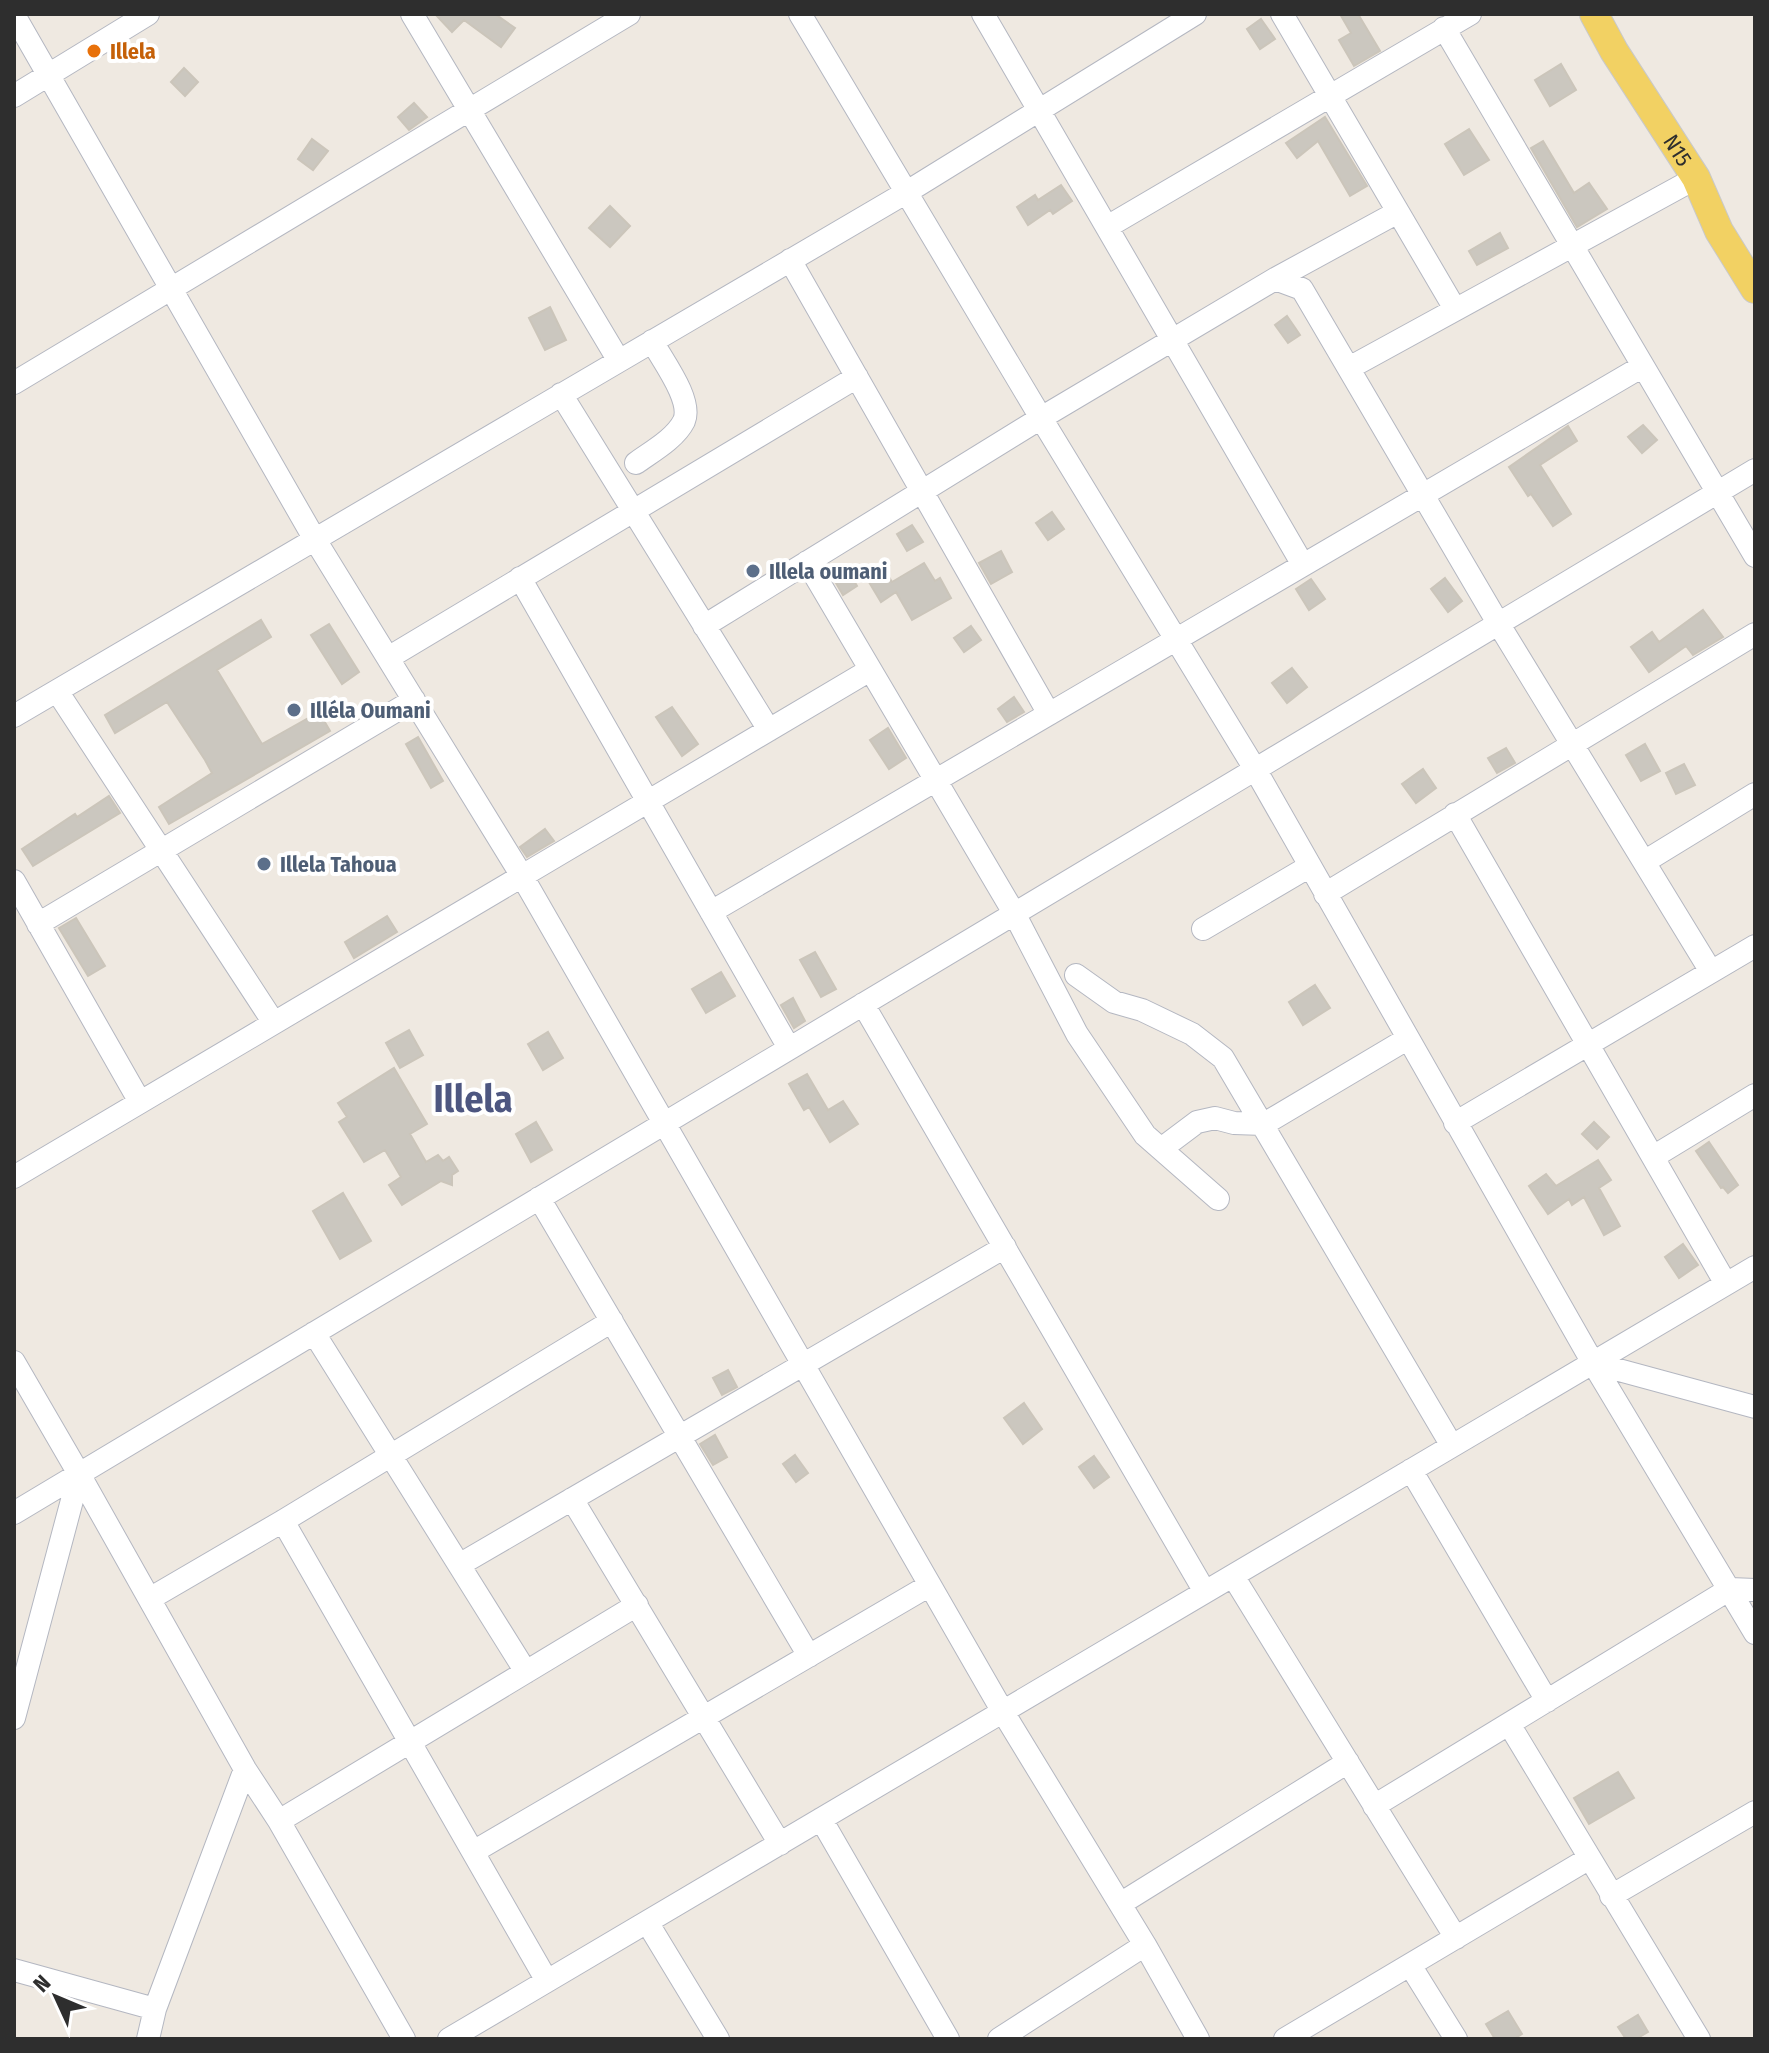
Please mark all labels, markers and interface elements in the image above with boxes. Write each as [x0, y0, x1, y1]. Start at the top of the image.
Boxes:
place label: Illela [110, 38, 156, 65]
marker: Illela [85, 42, 103, 60]
street label: N15 [1658, 130, 1698, 171]
place label: Illela oumani [769, 558, 888, 585]
marker: Illela oumani [744, 562, 762, 580]
place label: Illéla Oumani [310, 697, 431, 724]
marker: Illéla Oumani [285, 701, 303, 719]
place label: Illela Tahoua [280, 851, 397, 878]
marker: Illela Tahoua [255, 855, 273, 873]
district label: Illela [433, 1076, 513, 1122]
north arrow [16, 1957, 96, 2037]
text: N [28, 1969, 56, 1998]

